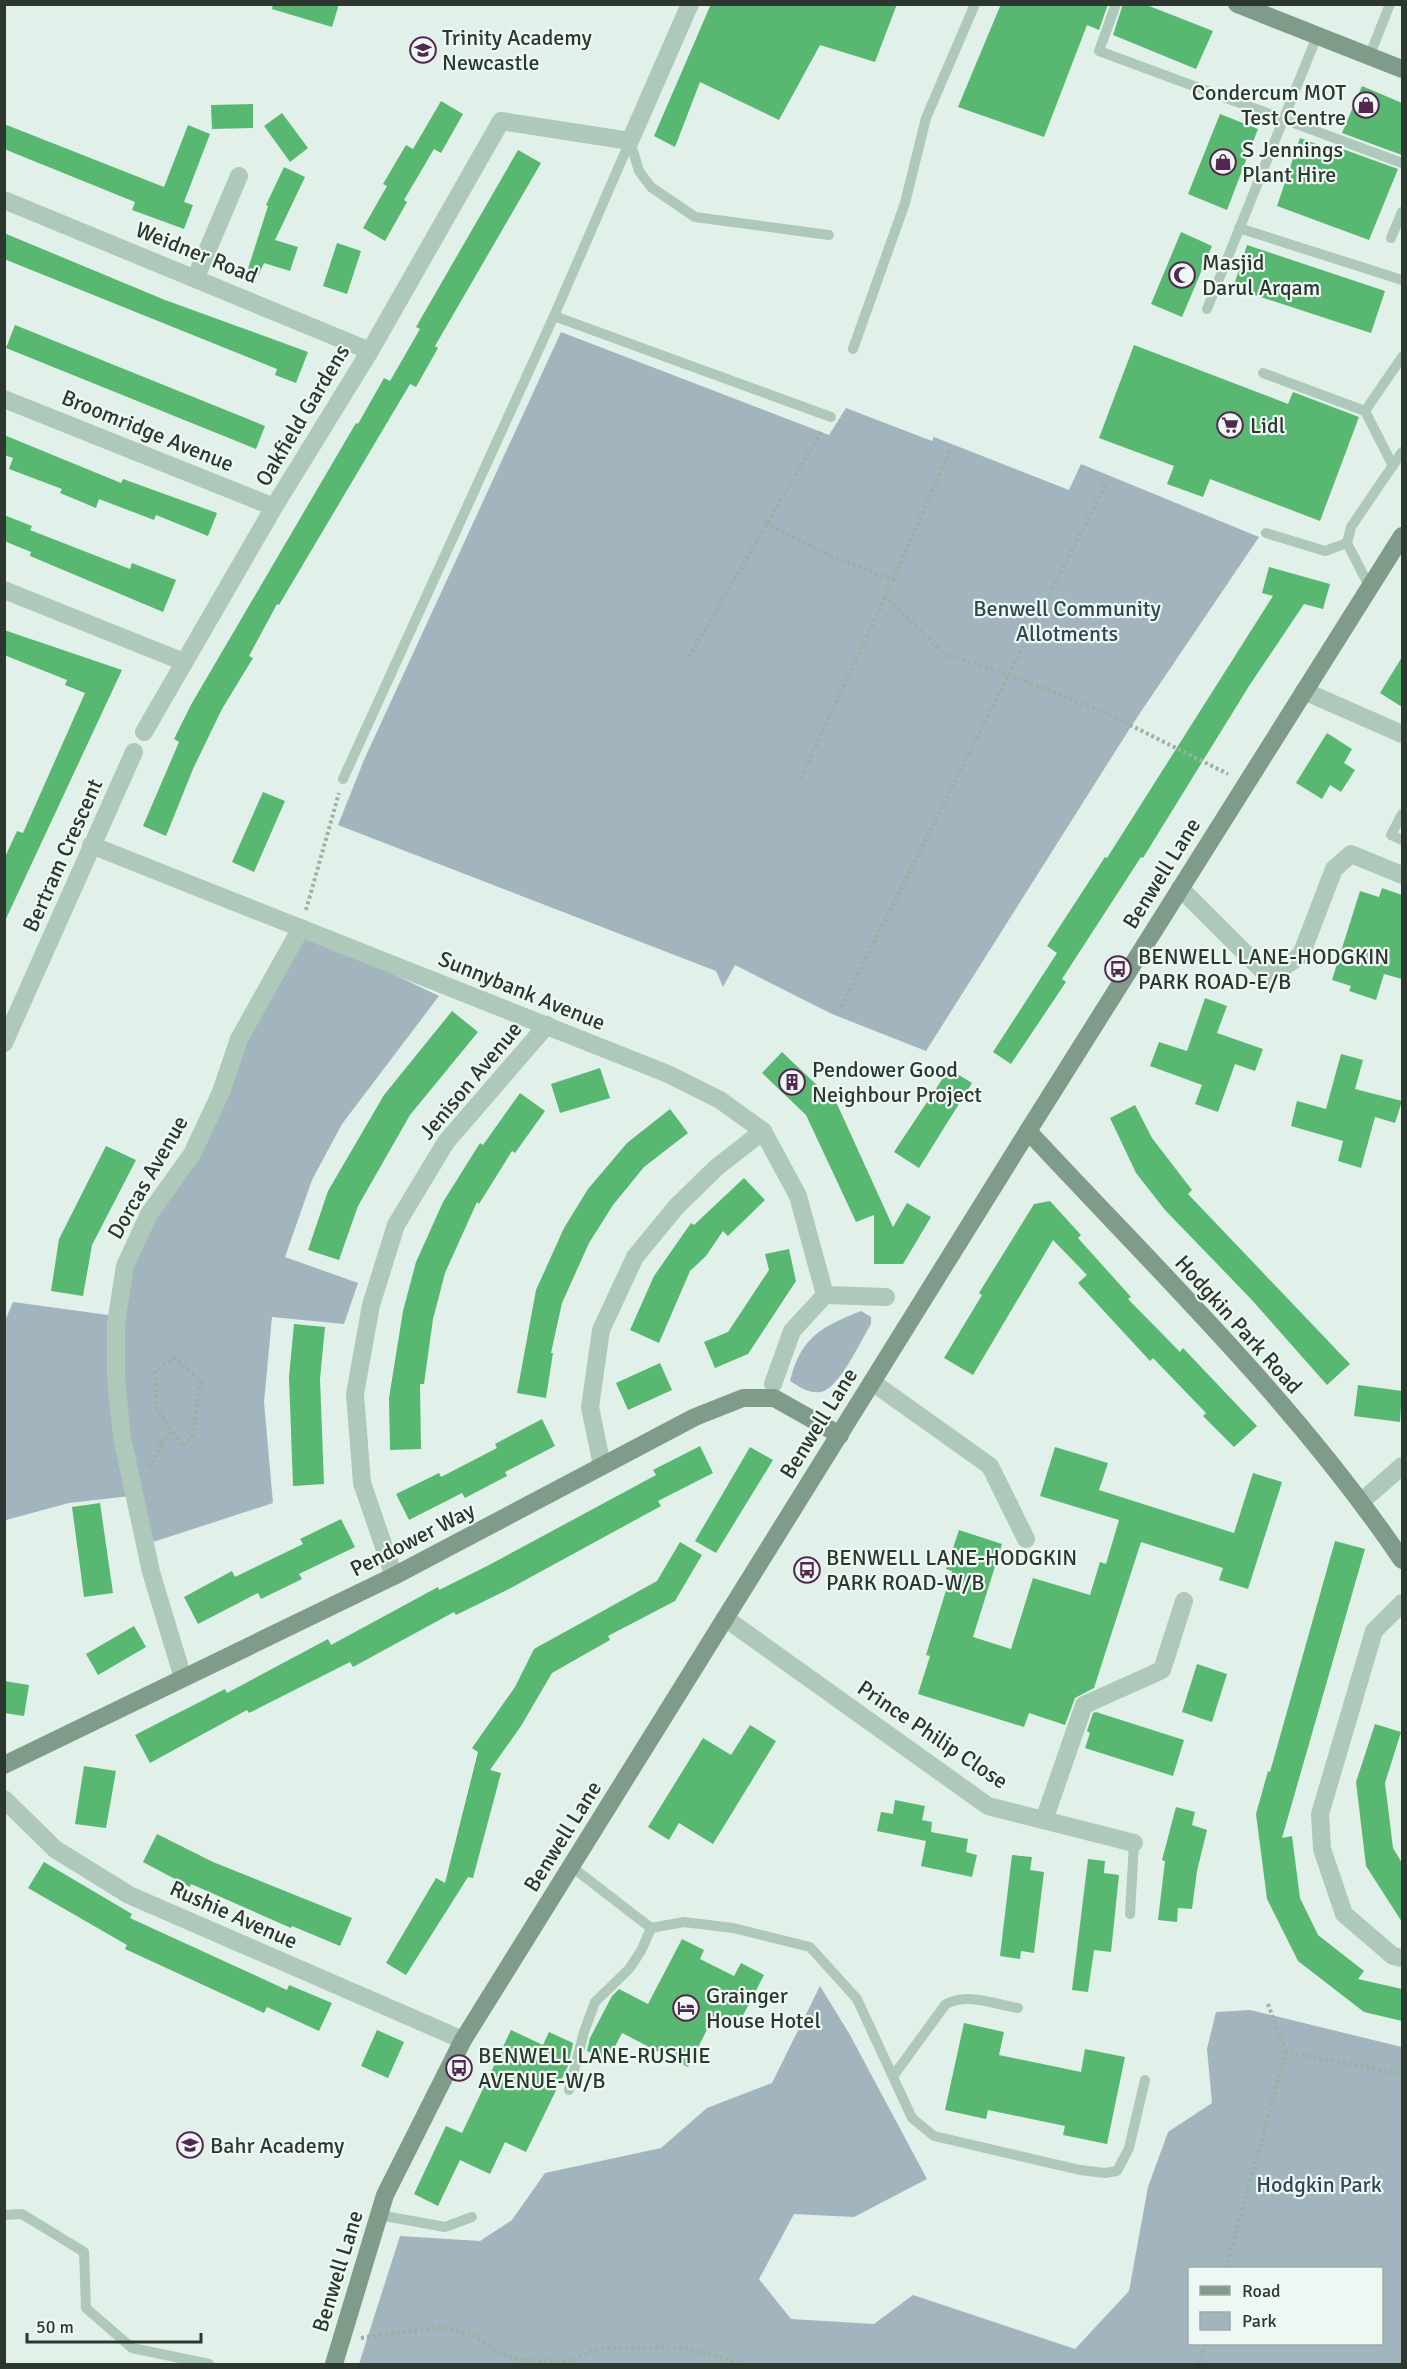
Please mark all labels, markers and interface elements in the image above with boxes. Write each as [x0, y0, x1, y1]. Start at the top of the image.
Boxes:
place label: Trinity Academy Newcastle [442, 24, 593, 76]
school or university icon: Trinity Academy Newcastle [408, 35, 438, 65]
place label: Condercum MOT Test Centre [1192, 79, 1346, 131]
shop icon: Condercum MOT Test Centre [1351, 90, 1381, 120]
place label: S Jennings Plant Hire [1242, 136, 1343, 188]
shop icon: S Jennings Plant Hire [1208, 147, 1238, 177]
street label: Weidner Road [132, 216, 262, 289]
place label: Masjid Darul Arqam [1202, 249, 1320, 301]
mosque icon: Masjid Darul Arqam [1167, 260, 1197, 290]
street label: Oakfield Gardens [250, 340, 355, 491]
street label: Broomridge Avenue [58, 384, 238, 477]
supermarket icon: Lidl [1215, 410, 1245, 440]
place label: Lidl [1250, 412, 1285, 439]
park label: Benwell Community Allotments [973, 595, 1162, 647]
street label: Bertram Crescent [17, 774, 108, 936]
street label: Benwell Lane [1117, 813, 1206, 934]
place label: BENWELL LANE-HODGKIN PARK ROAD-E/B [1138, 943, 1389, 995]
street label: Sunnybank Avenue [434, 945, 609, 1036]
bus stop icon: BENWELL LANE-HODGKIN PARK ROAD-E/B [1103, 954, 1133, 984]
street label: Jenison Avenue [413, 1016, 528, 1145]
place label: Pendower Good Neighbour Project [812, 1056, 982, 1108]
building icon: Pendower Good Neighbour Project [777, 1067, 807, 1097]
street label: Dorcas Avenue [101, 1111, 194, 1244]
street label: Hodgkin Park Road [1169, 1249, 1308, 1399]
street label: Benwell Lane [774, 1363, 863, 1484]
street label: Pendower Way [345, 1496, 480, 1582]
place label: BENWELL LANE-HODGKIN PARK ROAD-W/B [826, 1544, 1077, 1596]
bus stop icon: BENWELL LANE-HODGKIN PARK ROAD-W/B [792, 1555, 822, 1585]
street label: Prince Philip Close [852, 1674, 1013, 1795]
street label: Benwell Lane [518, 1776, 607, 1897]
street label: Rushie Avenue [166, 1874, 302, 1955]
place label: Grainger House Hotel [706, 1982, 821, 2034]
hotel icon: Grainger House Hotel [671, 1993, 701, 2023]
place label: BENWELL LANE-RUSHIE AVENUE-W/B [478, 2042, 711, 2094]
bus stop icon: BENWELL LANE-RUSHIE AVENUE-W/B [444, 2053, 474, 2083]
school or university icon: Bahr Academy [175, 2130, 205, 2160]
place label: Bahr Academy [210, 2132, 345, 2159]
park label: Hodgkin Park [1256, 2171, 1382, 2198]
street label: Benwell Lane [306, 2207, 369, 2335]
legend [1188, 2267, 1383, 2345]
text: Road [1242, 2280, 1281, 2302]
scale bar [27, 2306, 201, 2344]
text: Park [1242, 2310, 1277, 2332]
text: 50 m [36, 2316, 74, 2338]

